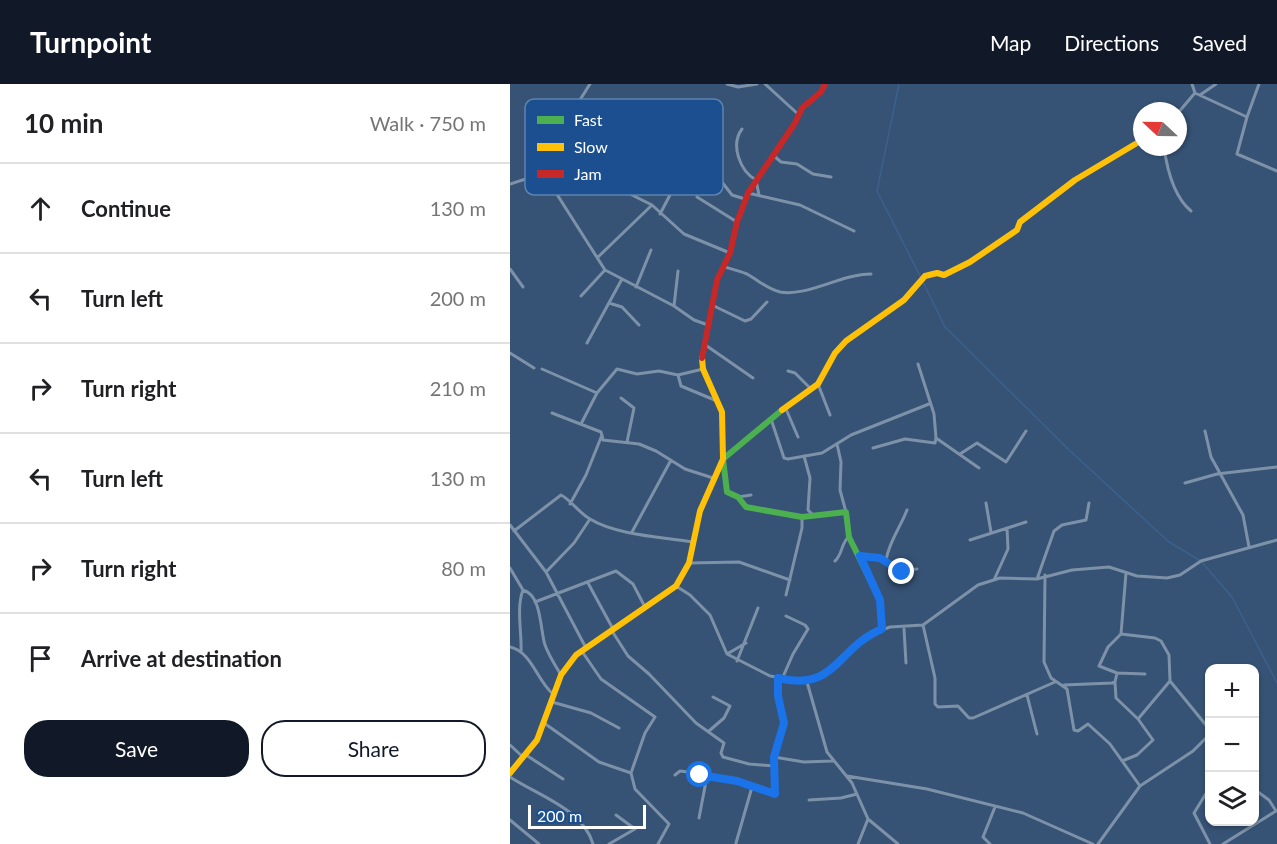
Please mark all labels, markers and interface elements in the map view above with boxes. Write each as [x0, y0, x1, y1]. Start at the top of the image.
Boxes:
text: Turnpoint [30, 25, 151, 59]
text: Map [990, 30, 1031, 55]
text: Directions [1064, 30, 1159, 55]
text: Saved [1192, 30, 1247, 55]
legend [525, 99, 723, 195]
north arrow [1133, 102, 1187, 156]
text: 10 min [24, 107, 104, 139]
text: Fast [574, 110, 603, 129]
text: Walk · 750 m [370, 111, 486, 135]
text: Slow [574, 137, 608, 156]
text: Jam [574, 164, 602, 183]
icon: ahead [24, 192, 57, 225]
text: Continue [81, 195, 171, 222]
text: 130 m [430, 196, 486, 220]
icon: left [24, 282, 57, 315]
text: Turn left [81, 285, 163, 312]
text: 200 m [430, 286, 486, 310]
icon: right [24, 372, 57, 405]
text: Turn right [81, 375, 176, 402]
text: 210 m [430, 376, 486, 400]
icon: left [24, 462, 57, 495]
text: Turn left [81, 465, 163, 492]
text: 130 m [430, 466, 486, 490]
icon: right [24, 552, 57, 585]
text: Turn right [81, 555, 176, 582]
text: 80 m [441, 556, 486, 580]
route end [888, 558, 914, 584]
icon: arrive [24, 642, 57, 675]
text: Arrive at destination [81, 645, 282, 672]
map controls [1205, 664, 1259, 826]
button: + [1205, 664, 1259, 718]
button: − [1205, 718, 1259, 772]
button: Save [24, 720, 249, 777]
button: Share [261, 720, 486, 777]
route start [686, 761, 712, 787]
button: layers [1205, 772, 1259, 826]
scale bar [528, 802, 646, 830]
text: 200 m [537, 806, 582, 825]

